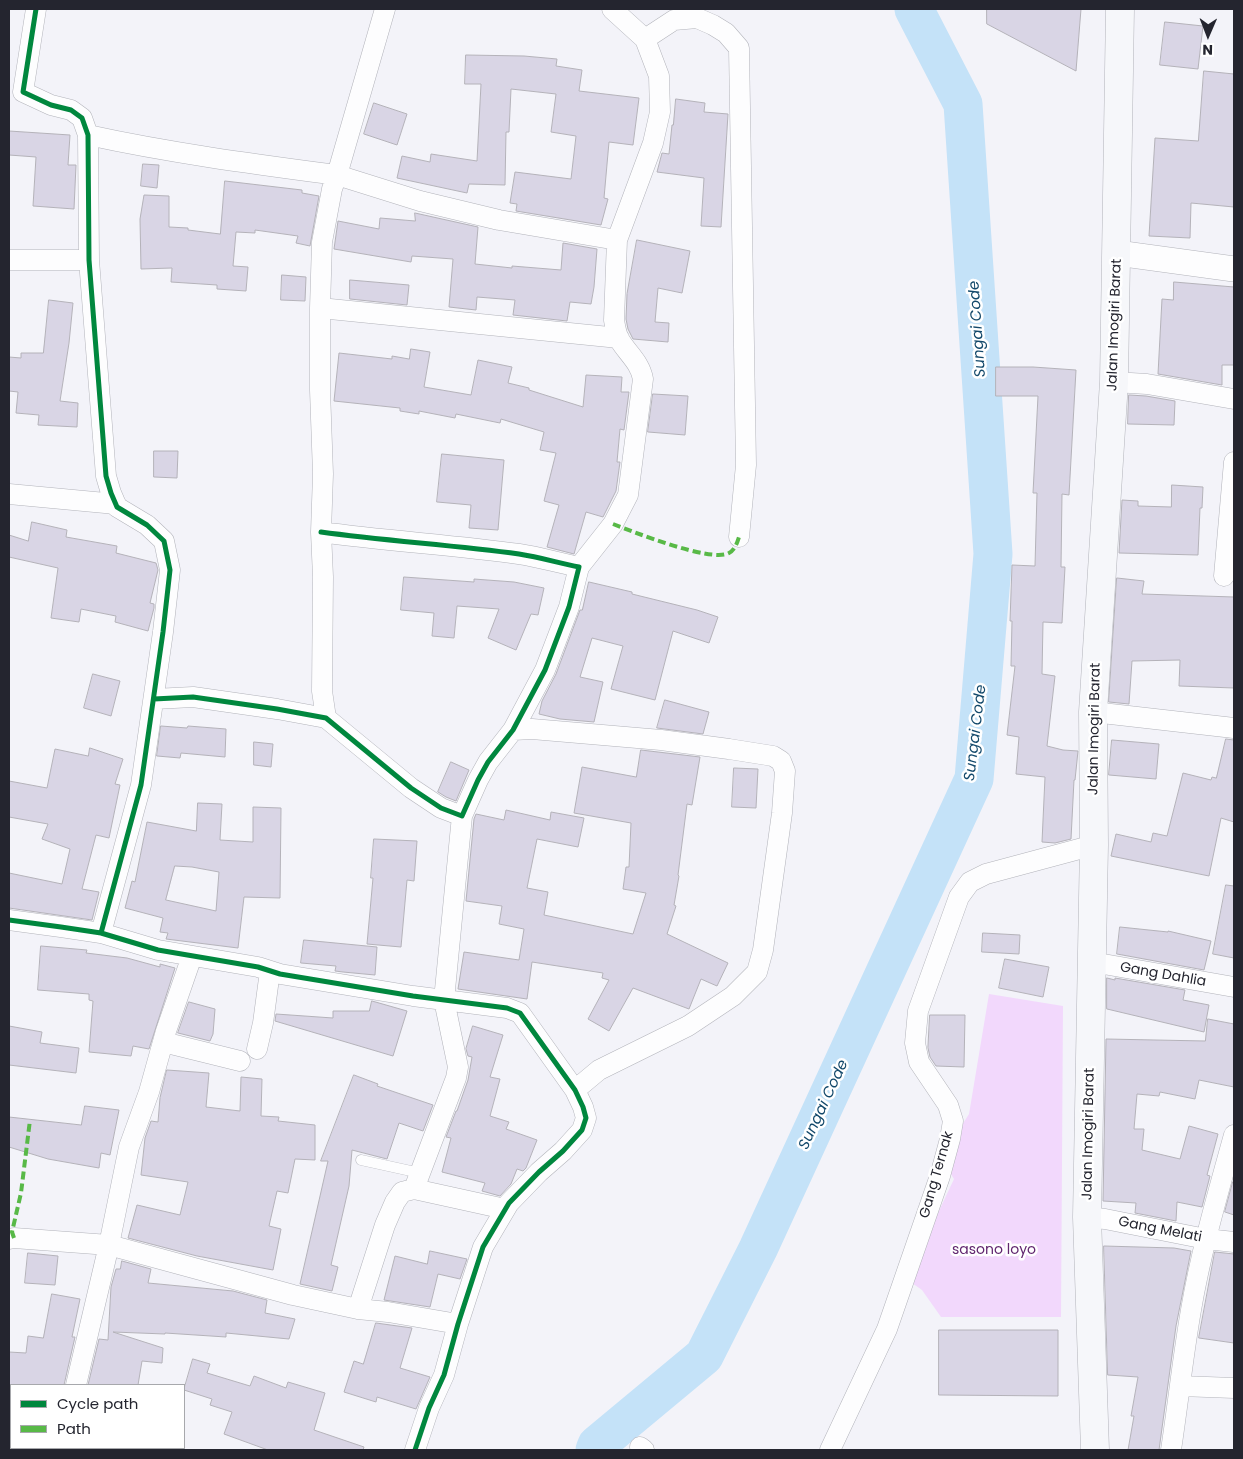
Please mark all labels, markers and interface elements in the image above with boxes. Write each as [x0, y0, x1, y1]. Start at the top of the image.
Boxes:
north arrow [1183, 10, 1233, 60]
text: N [1202, 40, 1213, 60]
street label: Jalan Imogiri Barat [1104, 259, 1126, 391]
water label: Sungai Code [966, 280, 990, 378]
street label: Jalan Imogiri Barat [1085, 663, 1105, 795]
water label: Sungai Code [961, 684, 991, 782]
street label: Gang Dahlia [1119, 959, 1207, 991]
water label: Sungai Code [795, 1057, 853, 1153]
street label: Jalan Imogiri Barat [1079, 1068, 1099, 1200]
street label: Gang Ternak [917, 1130, 957, 1220]
street label: Gang Melati [1117, 1214, 1203, 1246]
park label: sasono loyo [952, 1242, 1036, 1258]
legend [10, 1384, 185, 1449]
text: Cycle path [57, 1393, 138, 1414]
text: Path [57, 1418, 91, 1439]

